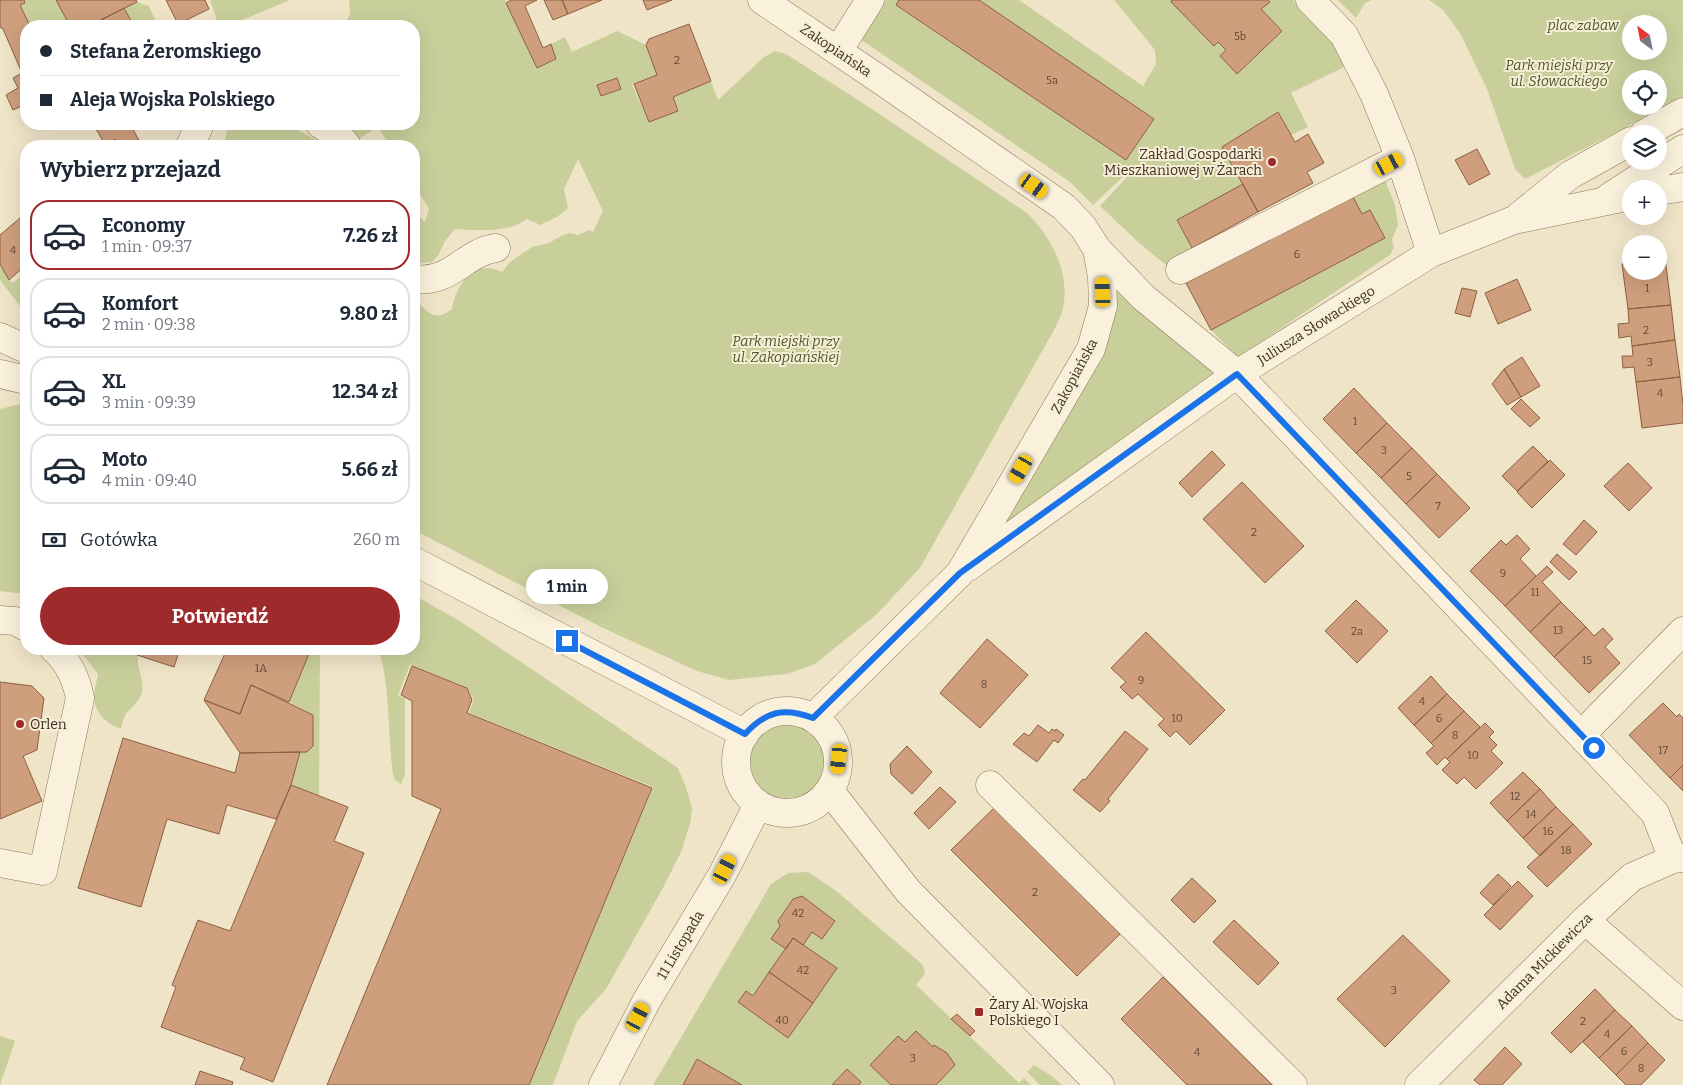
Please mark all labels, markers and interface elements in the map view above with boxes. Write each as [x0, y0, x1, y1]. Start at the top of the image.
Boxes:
north arrow [1622, 15, 1668, 60]
map controls [1622, 15, 1667, 280]
park label: plac zabaw [1546, 17, 1620, 34]
street label: Zakopiańska [797, 20, 875, 81]
house number: 5b [1234, 30, 1246, 43]
text: Stefana Żeromskiego [70, 40, 261, 63]
house number: 2 [674, 54, 680, 67]
park label: Park miejski przy ul. Słowackiego [1505, 57, 1614, 90]
button: locate [1622, 70, 1667, 115]
house number: 5a [1046, 74, 1058, 87]
text: Aleja Wojska Polskiego [70, 88, 275, 111]
button: layers [1622, 125, 1667, 170]
place label: Zakład Gospodarki Mieszkaniowej w Żarach [1104, 146, 1262, 179]
car [1372, 151, 1405, 177]
text: Wybierz przejazd [40, 156, 221, 183]
marker: Zakład Gospodarki Mieszkaniowej w Żarach [1266, 156, 1278, 168]
car [1017, 171, 1050, 201]
button: + [1622, 180, 1667, 225]
icon: car [42, 213, 87, 258]
text: Economy [102, 214, 185, 237]
text: 7.26 zł [343, 224, 398, 247]
button: − [1622, 235, 1667, 280]
text: 1 min · 09:37 [102, 237, 192, 256]
house number: 4 [10, 244, 17, 257]
house number: 6 [1294, 248, 1300, 261]
car [1094, 277, 1111, 307]
street label: Juliusza Słowackiego [1253, 282, 1378, 369]
house number: 1 [1645, 282, 1650, 295]
icon: car [42, 291, 87, 336]
text: Komfort [102, 292, 178, 315]
text: 9.80 zł [340, 302, 398, 325]
text: 2 min · 09:38 [102, 315, 196, 334]
house number: 2 [1643, 324, 1649, 337]
park label: Park miejski przy ul. Zakopiańskiej [732, 333, 841, 366]
street label: Zakopiańska [1048, 336, 1101, 417]
house number: 3 [1647, 356, 1653, 369]
icon: car [42, 369, 87, 414]
text: XL [102, 370, 126, 393]
text: 12.34 zł [332, 380, 398, 403]
house number: 4 [1657, 387, 1664, 400]
text: 3 min · 09:39 [102, 393, 196, 412]
house number: 1 [1353, 415, 1358, 428]
house number: 3 [1381, 444, 1387, 457]
icon: car [42, 447, 87, 492]
text: Moto [102, 448, 148, 471]
car [1007, 452, 1034, 486]
text: 5.66 zł [341, 458, 398, 481]
house number: 5 [1406, 470, 1412, 483]
text: 4 min · 09:40 [102, 471, 197, 490]
house number: 7 [1435, 500, 1441, 513]
icon: cash [40, 526, 68, 554]
house number: 2 [1251, 526, 1257, 539]
text: Gotówka [80, 528, 158, 551]
text: 260 m [353, 530, 400, 549]
house number: 9 [1500, 567, 1506, 580]
callout: 1 min [526, 568, 608, 604]
text: 1 min [547, 577, 587, 596]
house number: 11 [1531, 586, 1540, 599]
button: Potwierdź [40, 587, 400, 645]
house number: 13 [1553, 624, 1563, 637]
house number: 2a [1351, 625, 1363, 638]
route end [556, 630, 578, 652]
house number: 15 [1582, 654, 1592, 667]
house number: 1A [255, 662, 267, 675]
house number: 9 [1138, 674, 1144, 687]
house number: 8 [981, 678, 987, 691]
house number: 4 [1419, 695, 1426, 708]
house number: 10 [1171, 712, 1183, 725]
house number: 6 [1436, 712, 1442, 725]
place label: Orlen [30, 716, 67, 733]
marker: Orlen [14, 718, 26, 730]
house number: 8 [1452, 729, 1458, 742]
route start [1583, 737, 1605, 759]
car [829, 743, 848, 775]
house number: 17 [1658, 744, 1668, 757]
house number: 10 [1467, 749, 1479, 762]
house number: 12 [1510, 790, 1520, 803]
house number: 14 [1526, 808, 1537, 821]
house number: 16 [1543, 825, 1553, 838]
house number: 18 [1560, 844, 1572, 857]
car [711, 852, 738, 886]
house number: 2 [1032, 886, 1038, 899]
street label: 11 Listopada [653, 907, 708, 983]
house number: 42 [792, 907, 804, 920]
street label: Adama Mickiewicza [1493, 910, 1596, 1013]
house number: 42 [797, 964, 809, 977]
house number: 3 [1391, 984, 1397, 997]
place label: Żary Al. Wojska Polskiego I [989, 996, 1089, 1029]
car [624, 1000, 651, 1034]
marker: Żary Al. Wojska Polskiego I [973, 1006, 985, 1018]
house number: 40 [775, 1014, 789, 1027]
house number: 2 [1580, 1015, 1586, 1028]
house number: 4 [1604, 1028, 1611, 1041]
house number: 6 [1621, 1045, 1627, 1058]
house number: 4 [1194, 1046, 1201, 1059]
house number: 3 [910, 1052, 916, 1065]
house number: 8 [1638, 1062, 1644, 1075]

